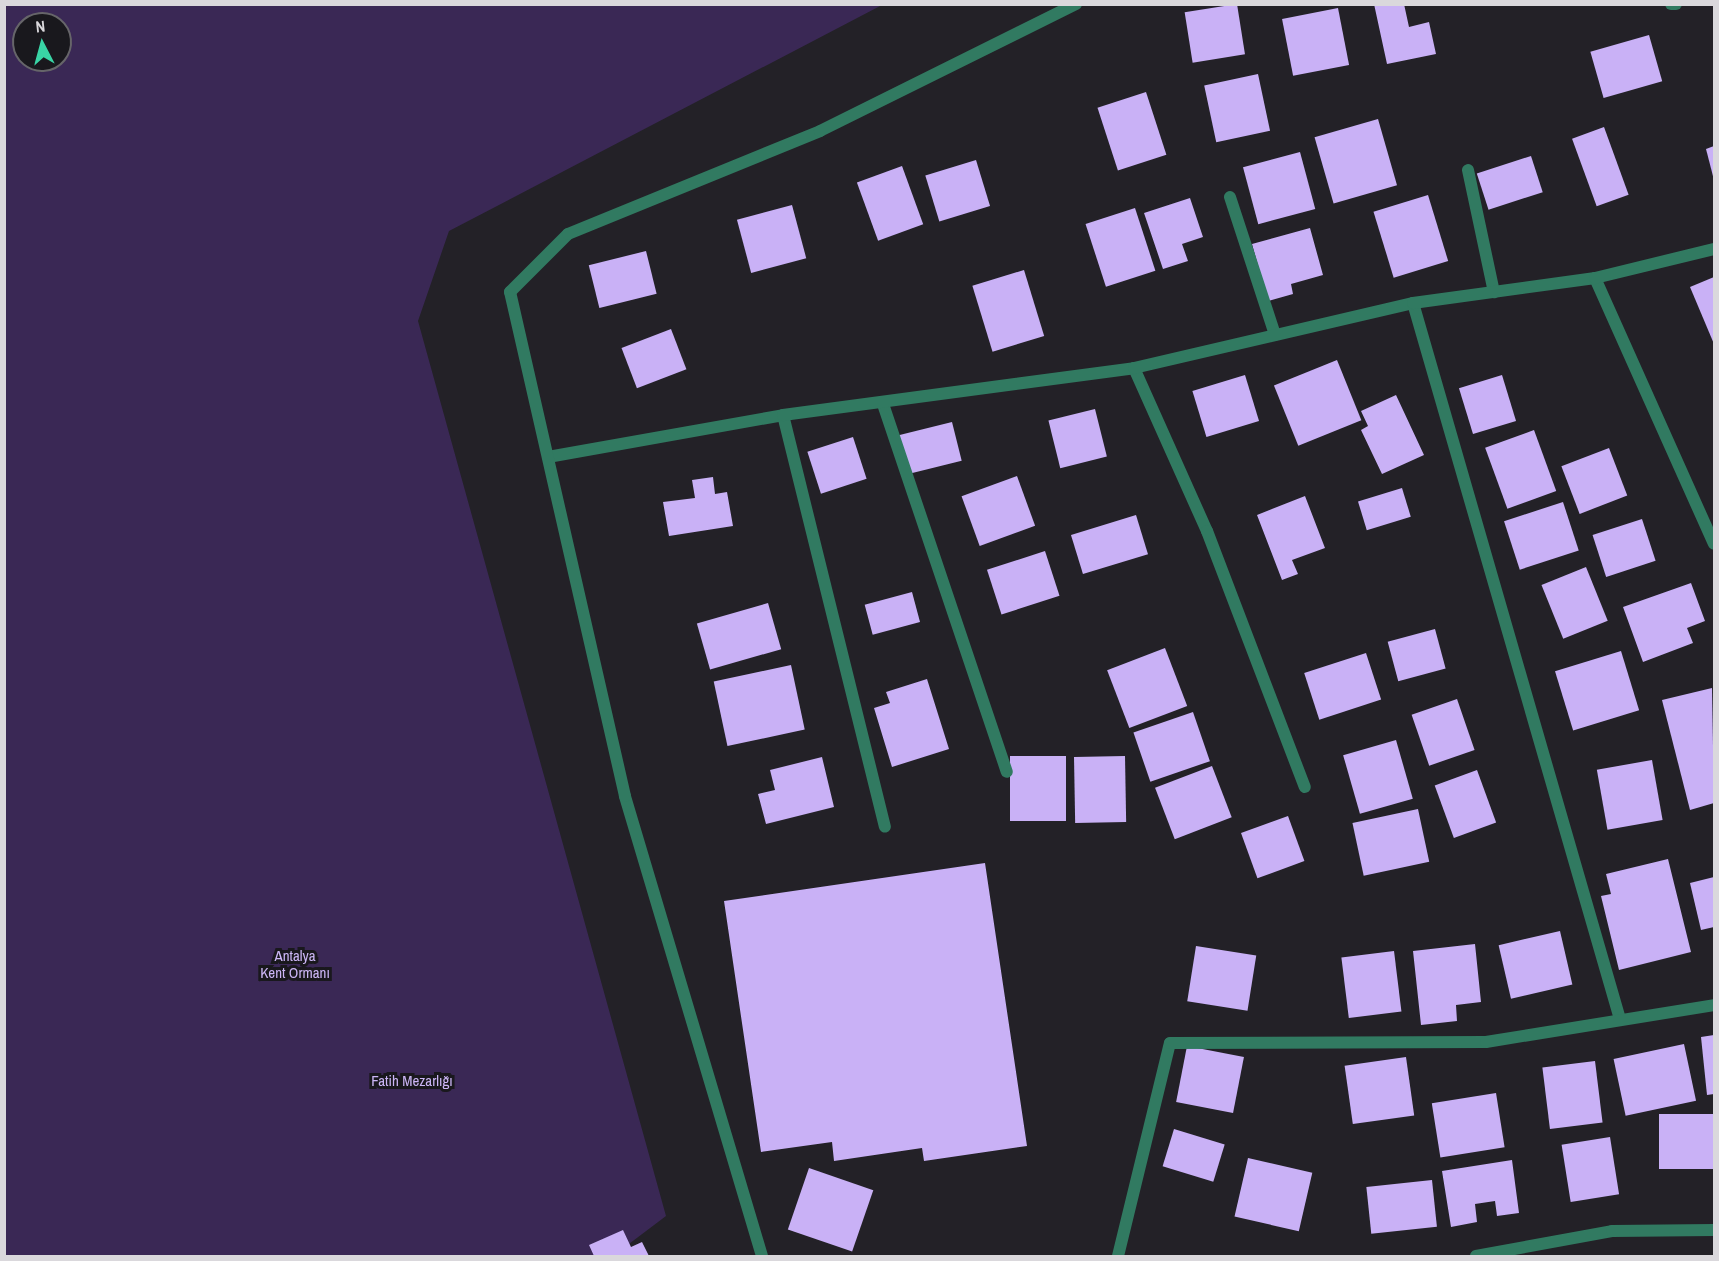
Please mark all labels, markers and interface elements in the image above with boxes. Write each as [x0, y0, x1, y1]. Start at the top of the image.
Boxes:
north arrow [12, 12, 72, 72]
text: N [34, 15, 46, 38]
park label: Antalya Kent Ormanı [260, 946, 330, 981]
park label: Fatih Mezarlığı [371, 1072, 453, 1090]

